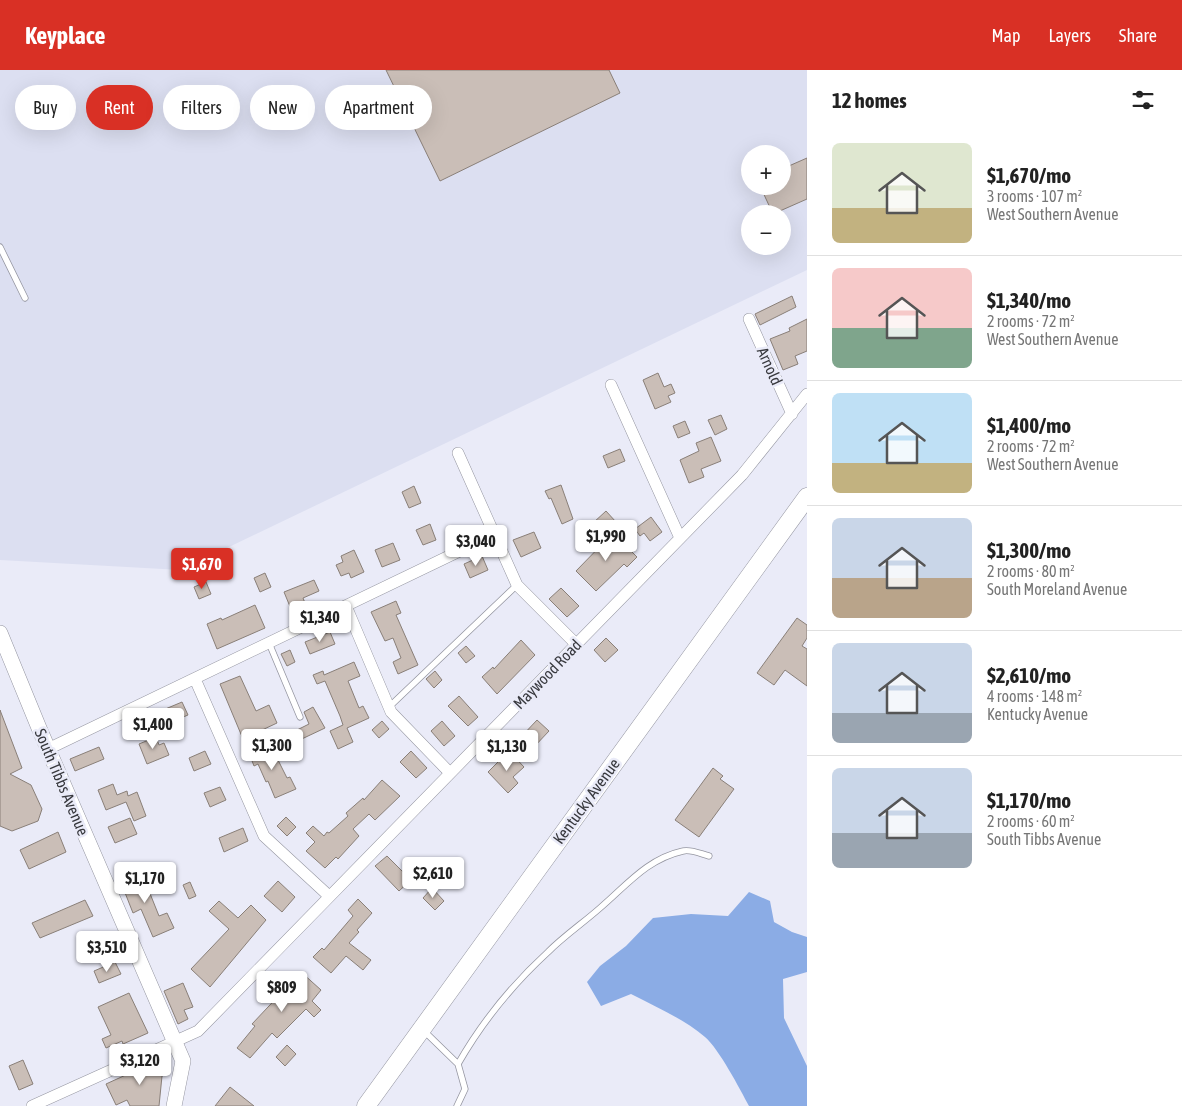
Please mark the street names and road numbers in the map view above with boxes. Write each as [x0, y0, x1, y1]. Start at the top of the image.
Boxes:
street label: Arnold [754, 344, 786, 388]
street label: Maywood Road [509, 636, 585, 713]
street label: South Tibbs Avenue [31, 726, 93, 838]
street label: Kentucky Avenue [549, 755, 624, 848]

